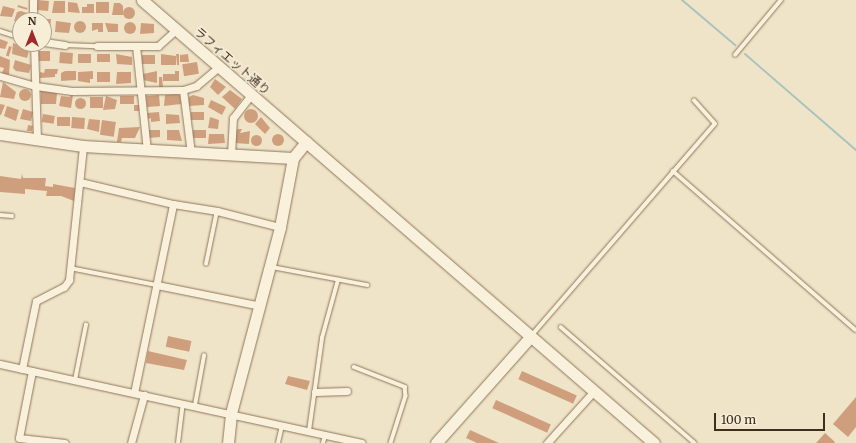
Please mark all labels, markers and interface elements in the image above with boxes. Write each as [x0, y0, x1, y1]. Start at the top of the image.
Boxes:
north arrow [12, 12, 52, 52]
text: N [28, 14, 36, 28]
street label: ラフィエット通り [191, 24, 273, 98]
scale bar [716, 405, 827, 431]
text: 100 m [721, 412, 756, 427]

